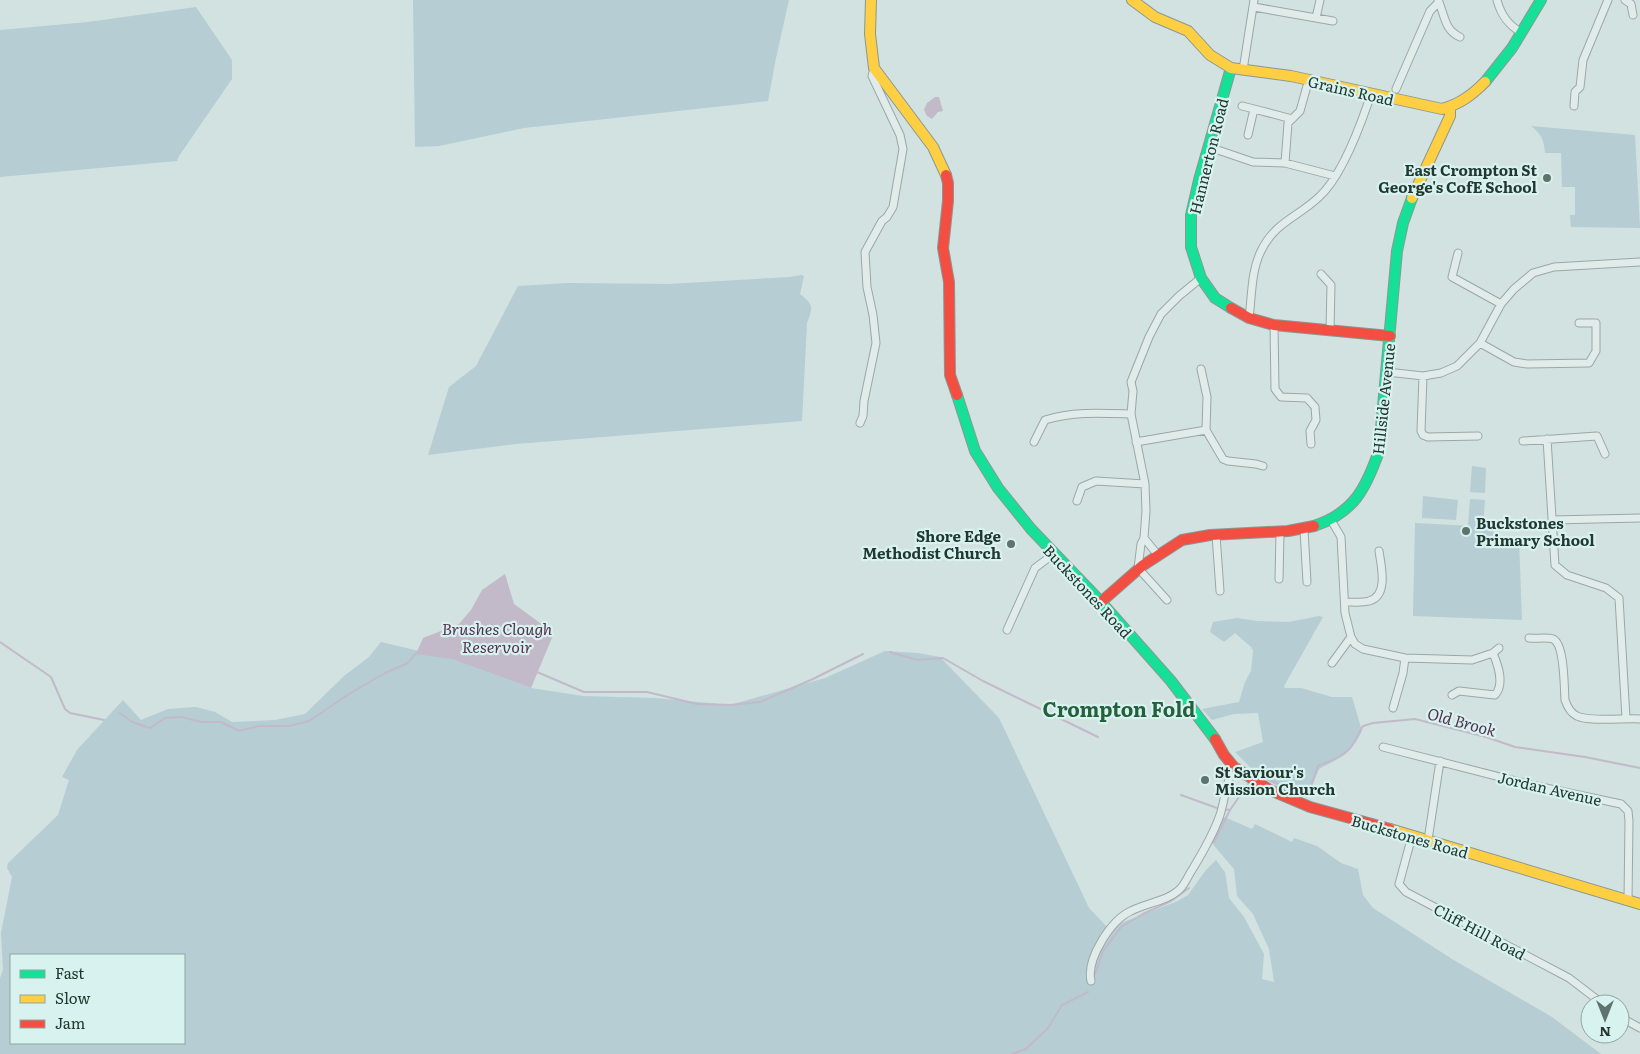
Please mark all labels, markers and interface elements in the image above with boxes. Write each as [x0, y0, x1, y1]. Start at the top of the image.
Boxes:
street label: Grains Road [1306, 69, 1396, 111]
street label: Hannerton Road [1182, 96, 1234, 216]
place label: East Crompton St George's CofE School [1378, 158, 1538, 198]
marker: East Crompton St George's CofE School [1541, 172, 1553, 184]
street label: Hillside Avenue [1366, 342, 1400, 456]
place label: Buckstones Primary School [1476, 511, 1595, 551]
place label: Shore Edge Methodist Church [862, 524, 1001, 564]
marker: Buckstones Primary School [1460, 525, 1472, 537]
marker: Shore Edge Methodist Church [1005, 538, 1017, 550]
street label: Buckstones Road [1038, 539, 1138, 643]
water label: Brushes Clough Reservoir [442, 616, 553, 658]
district label: Crompton Fold [1043, 693, 1195, 723]
water label: Old Brook [1425, 700, 1499, 742]
place label: St Saviour's Mission Church [1215, 760, 1335, 800]
street label: Jordan Avenue [1496, 765, 1604, 811]
marker: St Saviour's Mission Church [1199, 774, 1211, 786]
street label: Buckstones Road [1349, 808, 1471, 864]
street label: Cliff Hill Road [1430, 897, 1530, 965]
legend [10, 954, 185, 1044]
text: Fast [55, 961, 84, 984]
text: Slow [55, 986, 90, 1009]
north arrow [1580, 994, 1630, 1044]
text: Jam [55, 1011, 86, 1034]
text: N [1599, 1023, 1611, 1043]

